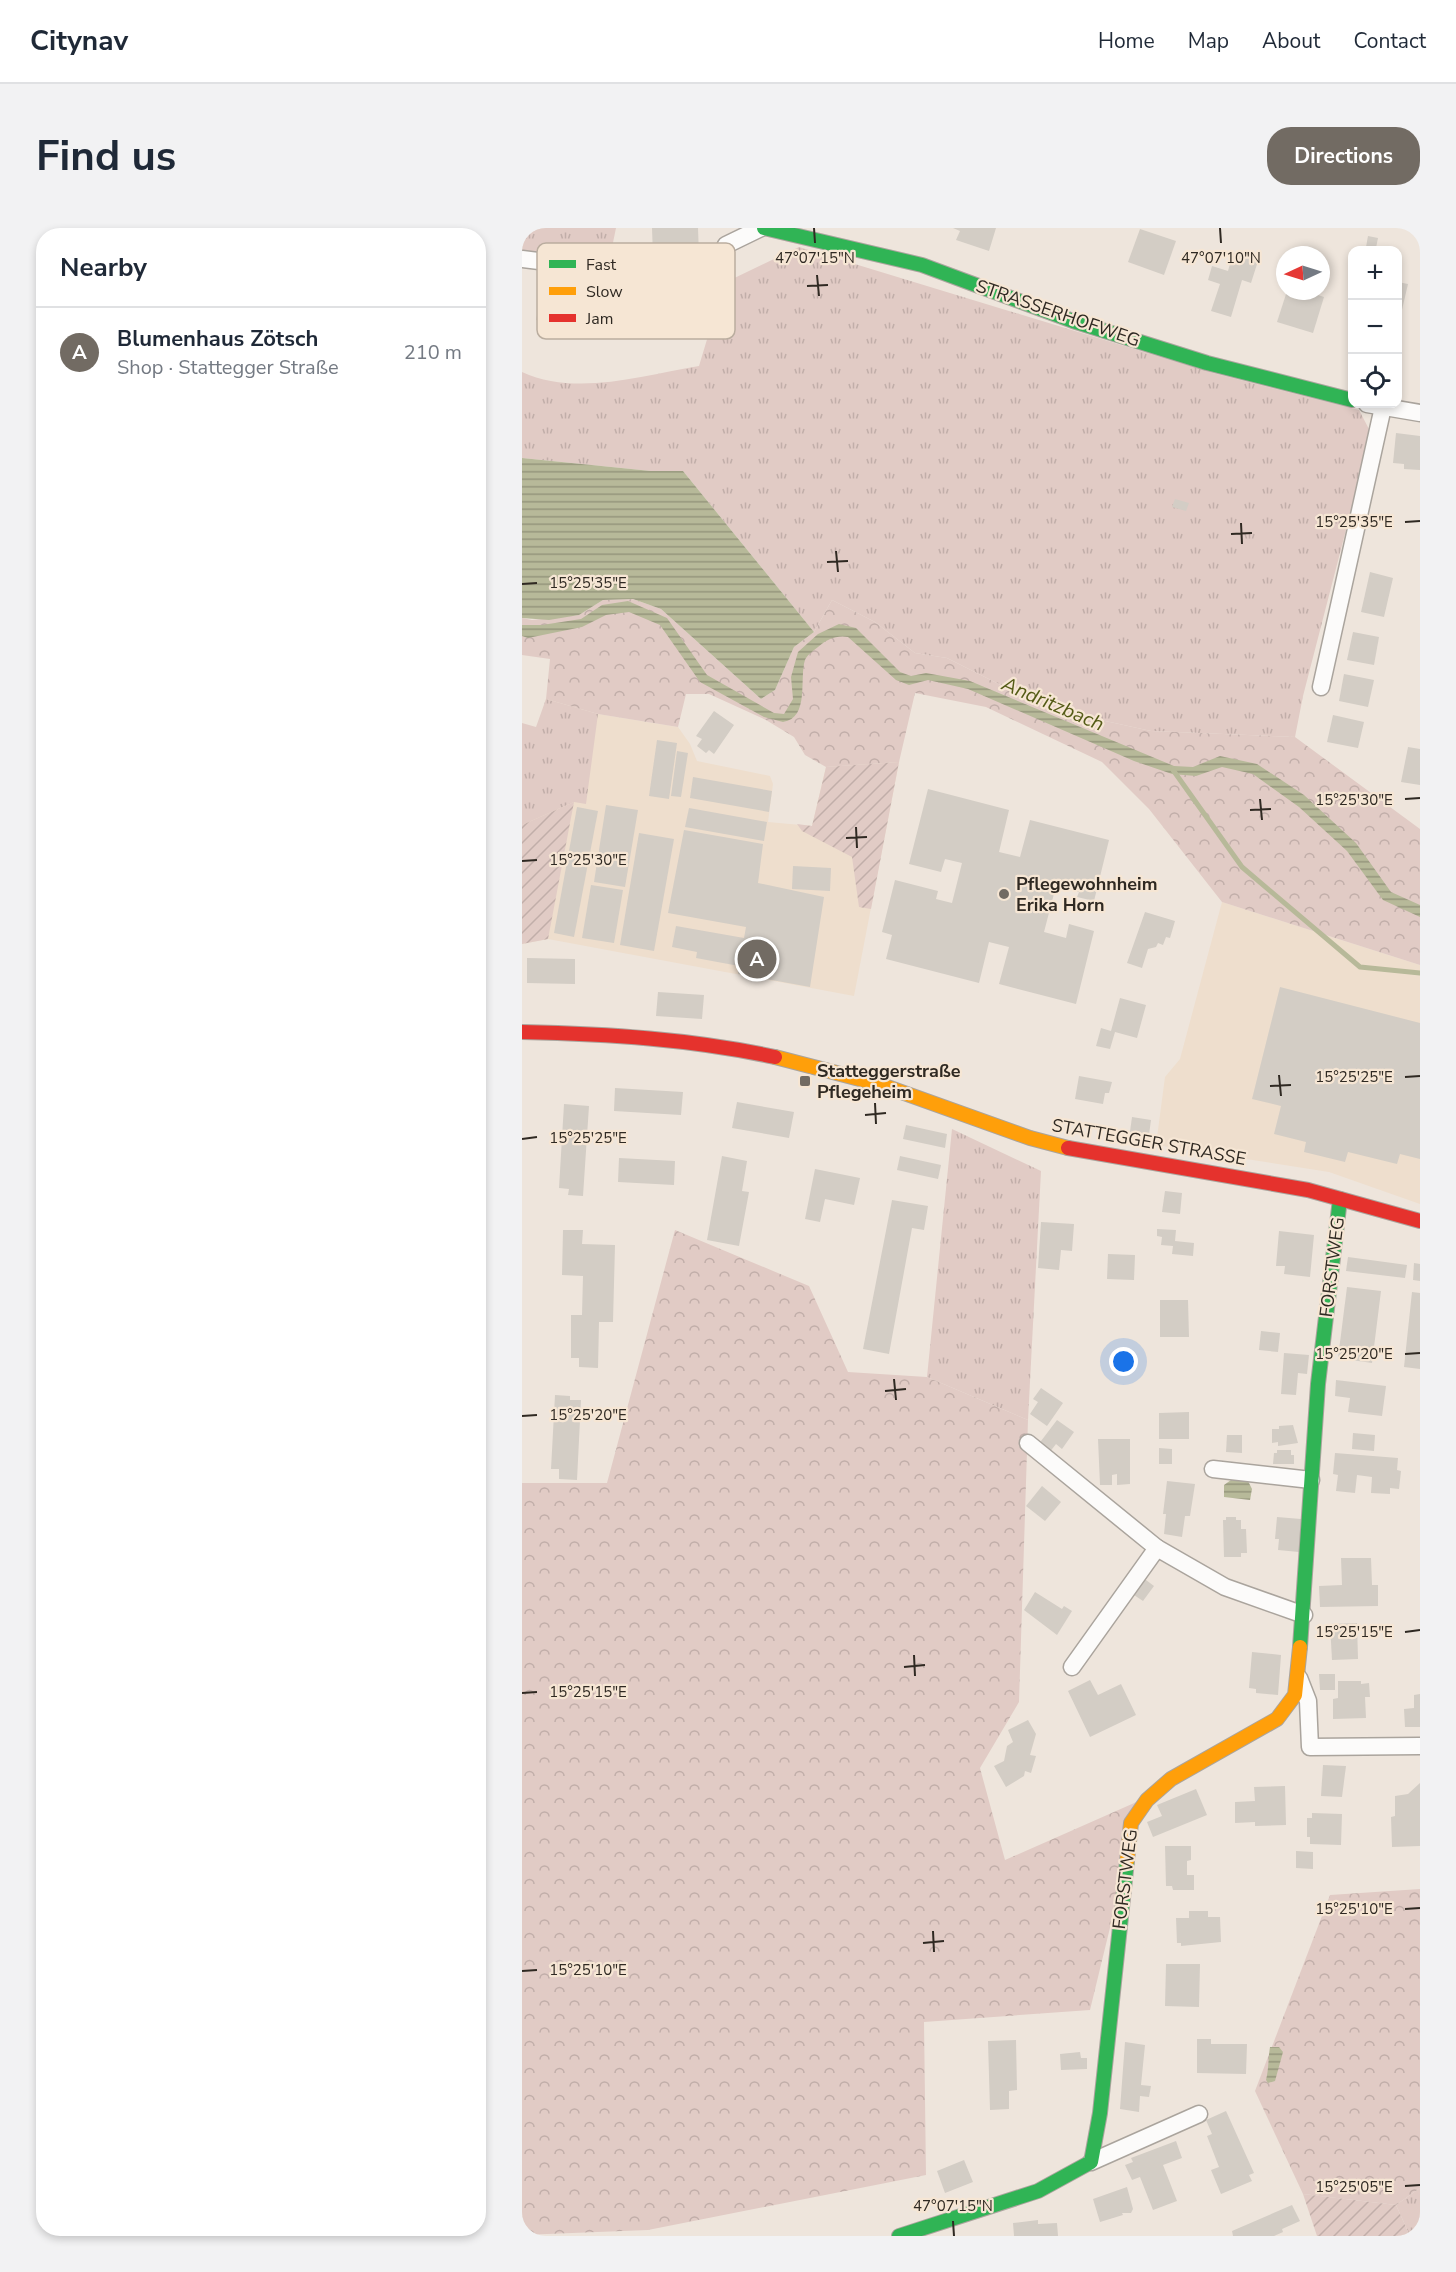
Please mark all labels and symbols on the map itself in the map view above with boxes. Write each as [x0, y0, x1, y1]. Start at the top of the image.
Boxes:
legend [537, 243, 735, 339]
north arrow [1276, 246, 1330, 300]
text: 47°07'15"N [775, 248, 855, 268]
text: 47°07'10"N [1181, 248, 1261, 268]
text: Fast [586, 254, 617, 276]
street label: STRASSERHOFWEG [973, 274, 1143, 352]
text: Slow [586, 281, 623, 303]
text: Jam [585, 308, 613, 330]
text: 15°25'35"E [1315, 512, 1393, 532]
text: 15°25'35"E [549, 573, 627, 593]
water label: Andritzbach [997, 670, 1108, 738]
text: 15°25'30"E [1315, 790, 1393, 810]
text: 15°25'30"E [549, 850, 627, 870]
place label: Pflegewohnheim Erika Horn [1016, 872, 1157, 917]
marker: Pflegewohnheim Erika Horn [997, 887, 1011, 901]
pin: A [738, 936, 776, 982]
place label: Statteggerstraße Pflegeheim [817, 1059, 961, 1104]
text: 15°25'25"E [1315, 1067, 1393, 1087]
marker: Statteggerstraße Pflegeheim [798, 1074, 812, 1088]
street label: STATTEGGER STRASSE [1050, 1113, 1248, 1171]
text: 15°25'25"E [549, 1128, 627, 1148]
street label: FORSTWEG [1314, 1216, 1350, 1318]
text: 15°25'20"E [1315, 1344, 1393, 1364]
your location [1109, 1347, 1138, 1376]
text: 15°25'20"E [549, 1405, 627, 1425]
text: 15°25'15"E [1315, 1622, 1393, 1642]
text: 15°25'15"E [549, 1682, 627, 1702]
street label: FORSTWEG [1107, 1828, 1143, 1930]
text: 15°25'10"E [1315, 1899, 1393, 1919]
text: 15°25'10"E [549, 1960, 627, 1980]
text: 15°25'05"E [1315, 2177, 1393, 2197]
text: 47°07'15"N [913, 2196, 993, 2216]

